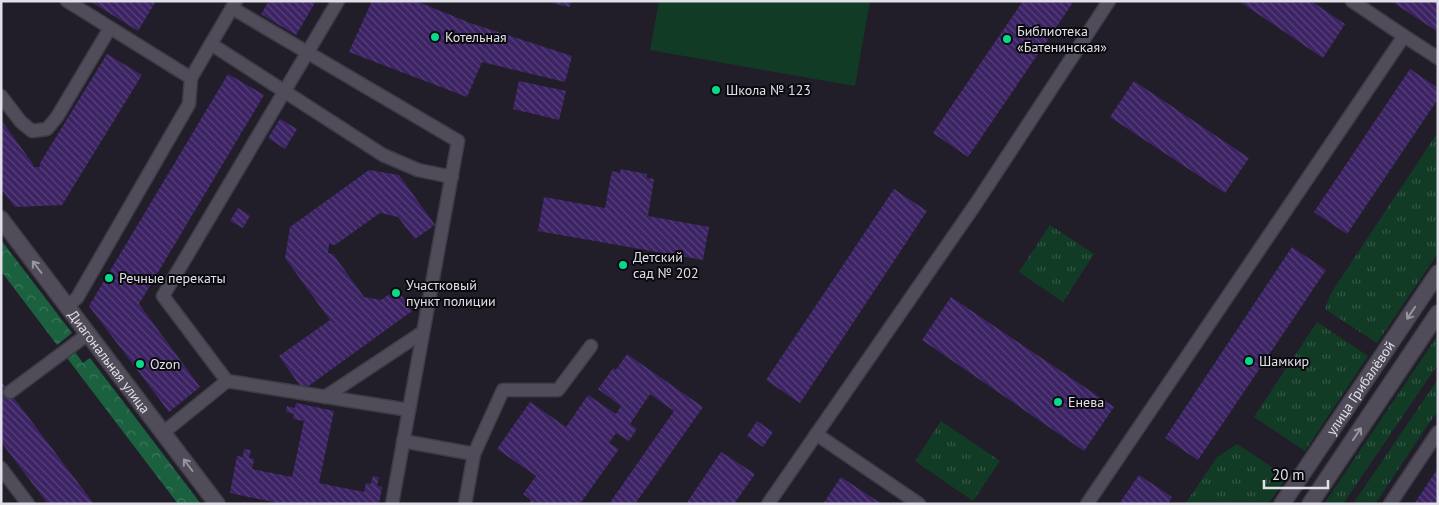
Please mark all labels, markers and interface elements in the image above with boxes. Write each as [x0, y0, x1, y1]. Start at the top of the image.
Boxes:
place label: Библиотека «Батенинская» [1017, 22, 1107, 56]
place label: Котельная [445, 28, 507, 46]
marker: Котельная [429, 31, 441, 43]
marker: Библиотека «Батенинская» [1001, 33, 1013, 45]
place label: Школа № 123 [726, 81, 811, 99]
marker: Школа № 123 [710, 84, 722, 96]
place label: Детский сад № 202 [633, 248, 699, 282]
marker: Детский сад № 202 [617, 259, 629, 271]
one-way arrow [32, 261, 43, 274]
place label: Речные перекаты [119, 269, 226, 287]
marker: Речные перекаты [103, 272, 115, 284]
place label: Участковый пункт полиции [406, 276, 496, 310]
marker: Участковый пункт полиции [390, 287, 402, 299]
street label: Диагональная улица [64, 306, 154, 417]
one-way arrow [1405, 306, 1416, 320]
street label: улица Грибалёвой [1322, 337, 1399, 439]
place label: Шамкир [1259, 352, 1309, 370]
place label: Ozon [150, 355, 180, 373]
marker: Шамкир [1243, 355, 1255, 367]
marker: Ozon [134, 358, 146, 370]
place label: Енева [1068, 393, 1104, 411]
marker: Енева [1052, 396, 1064, 408]
one-way arrow [1352, 427, 1362, 441]
one-way arrow [183, 458, 193, 472]
scale bar [1264, 458, 1328, 490]
text: 20 m [1272, 465, 1305, 484]

